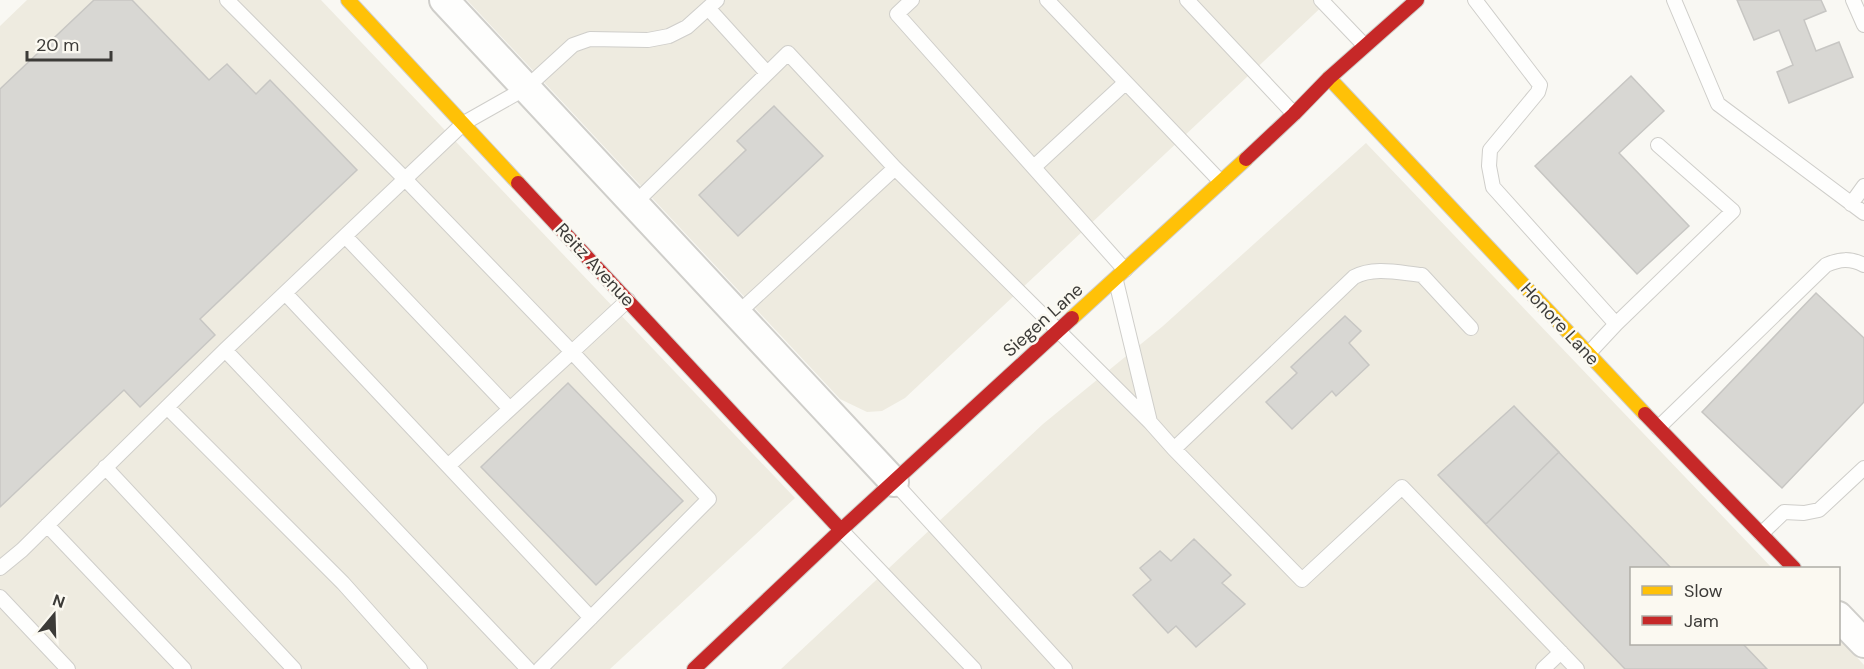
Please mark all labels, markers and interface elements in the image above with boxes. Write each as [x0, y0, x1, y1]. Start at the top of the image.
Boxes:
scale bar [27, 24, 111, 62]
text: 20 m [36, 33, 79, 57]
street label: Reitz Avenue [550, 218, 640, 312]
street label: Honore Lane [1515, 277, 1605, 371]
street label: Siegen Lane [998, 278, 1088, 362]
legend [1630, 567, 1840, 645]
text: Slow [1684, 579, 1723, 603]
north arrow [24, 585, 84, 645]
text: N [50, 589, 68, 613]
text: Jam [1684, 609, 1719, 633]

